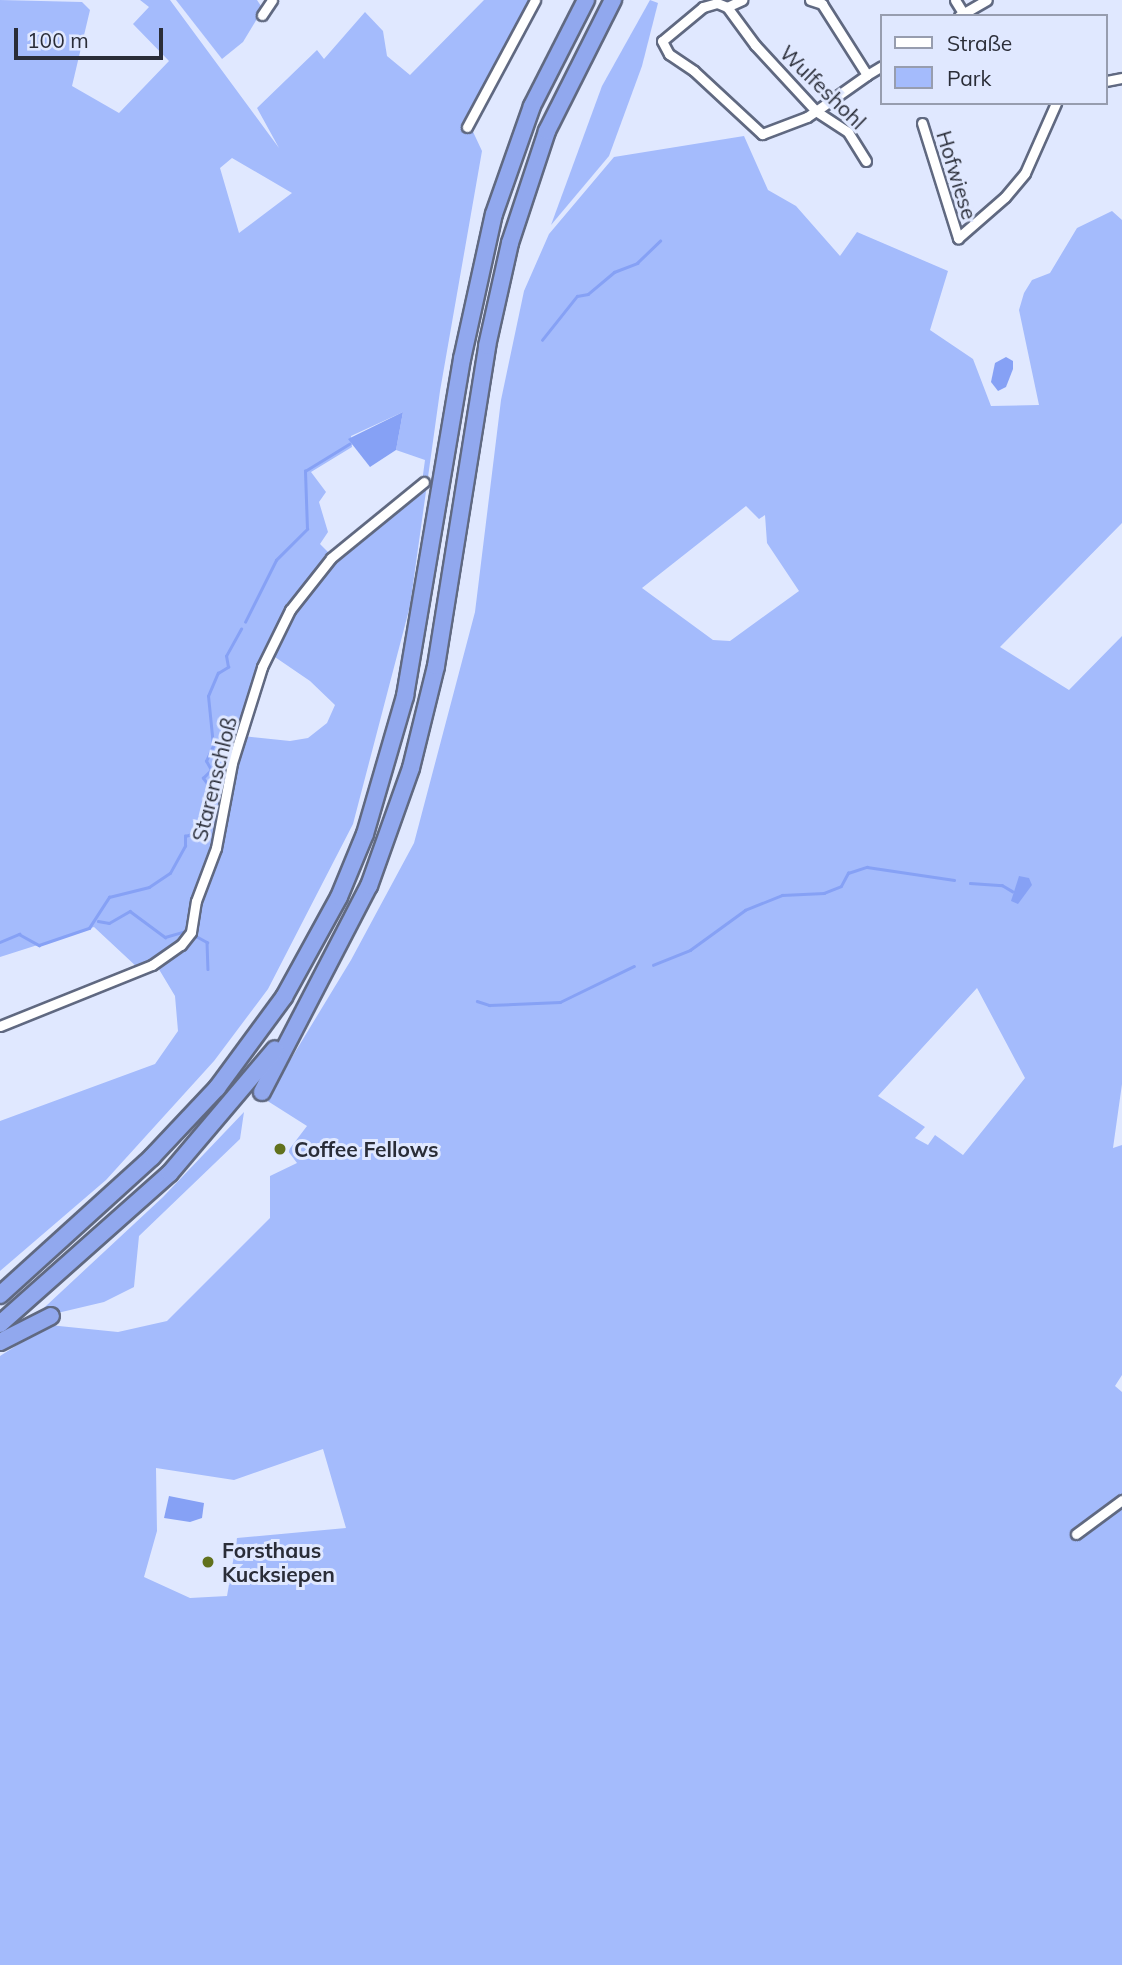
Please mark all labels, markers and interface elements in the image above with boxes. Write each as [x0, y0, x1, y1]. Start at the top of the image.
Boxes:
scale bar [18, 14, 166, 58]
legend [880, 14, 1108, 105]
text: 100 m [27, 27, 89, 53]
text: Straße [947, 30, 1012, 56]
street label: Wulfeshohl [775, 40, 871, 134]
text: Park [947, 65, 991, 91]
street label: Hofwiese [932, 128, 982, 222]
street label: Starenschloß [186, 714, 242, 844]
place label: Coffee Fellows [294, 1136, 439, 1162]
marker: Coffee Fellows [272, 1141, 288, 1157]
place label: Forsthaus Kucksiepen [222, 1537, 335, 1587]
marker: Forsthaus Kucksiepen [200, 1554, 216, 1570]

